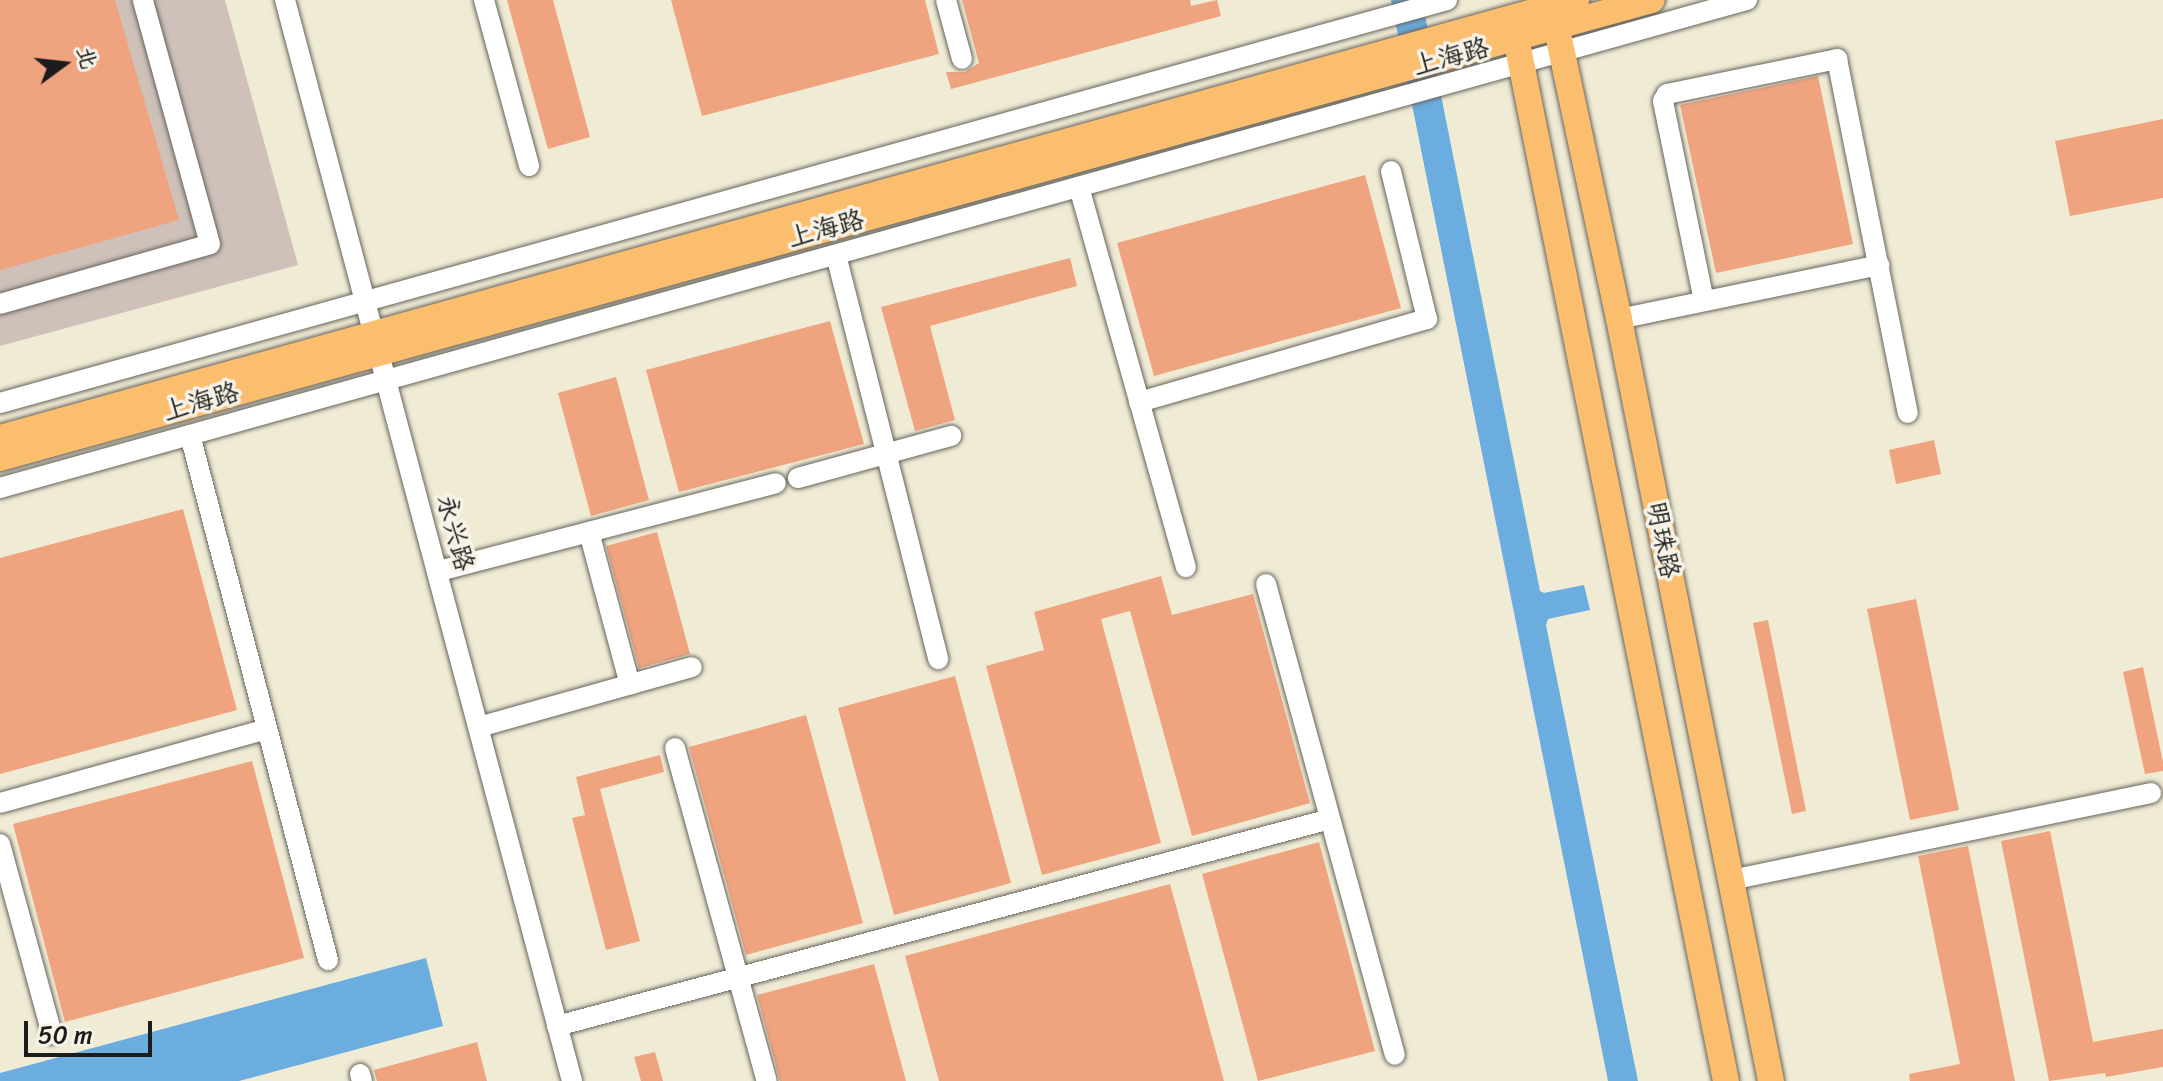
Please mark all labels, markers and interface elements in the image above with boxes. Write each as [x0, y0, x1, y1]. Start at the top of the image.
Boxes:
north arrow [24, 24, 104, 104]
street label: 上海路 [1409, 32, 1493, 82]
text: 北 [66, 42, 109, 73]
street label: 上海路 [784, 204, 868, 254]
street label: 上海路 [159, 376, 243, 428]
street label: 永兴路 [430, 491, 480, 575]
street label: 明珠路 [1640, 499, 1686, 581]
scale bar [28, 1005, 156, 1055]
text: 50 m [38, 1014, 93, 1056]

